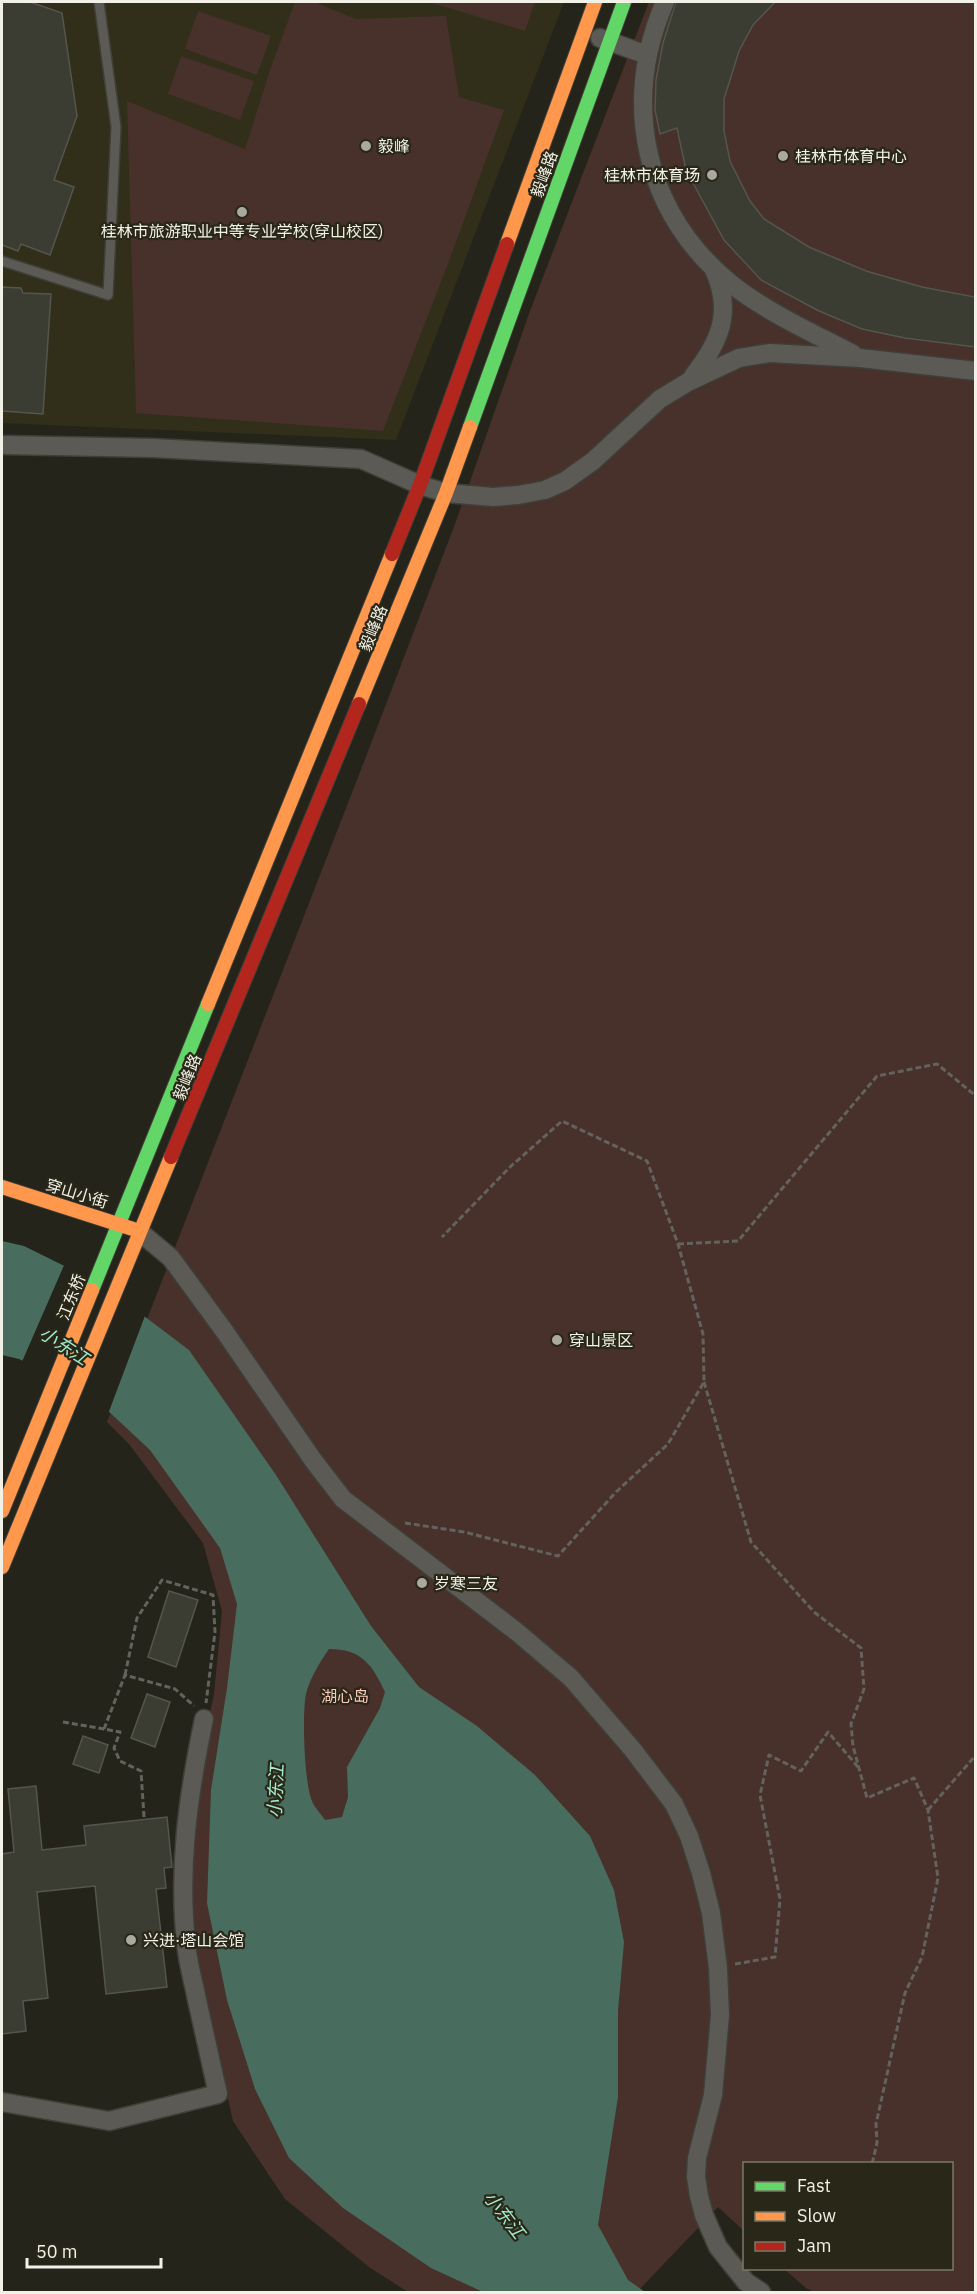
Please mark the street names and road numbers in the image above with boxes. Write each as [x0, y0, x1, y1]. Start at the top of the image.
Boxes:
street label: 毅峰路 [526, 148, 562, 200]
street label: 毅峰路 [355, 602, 391, 654]
street label: 毅峰路 [169, 1051, 205, 1103]
street label: 穿山小街 [43, 1174, 111, 1212]
street label: 江东桥 [53, 1271, 89, 1323]

